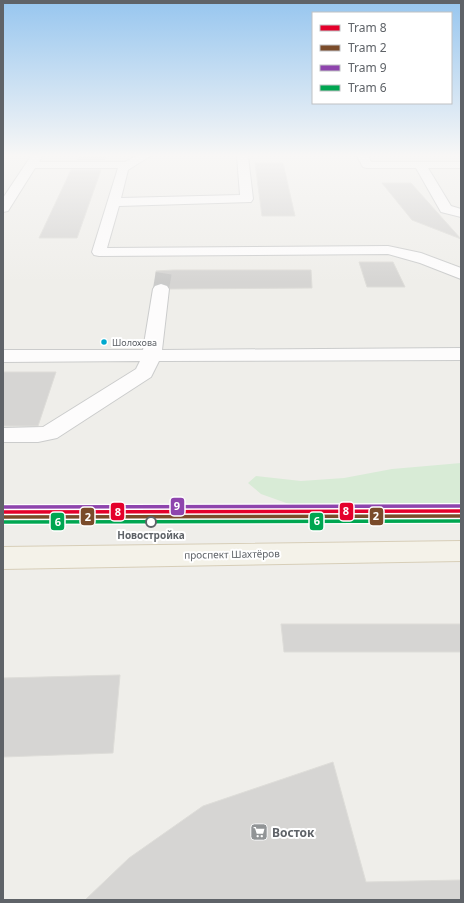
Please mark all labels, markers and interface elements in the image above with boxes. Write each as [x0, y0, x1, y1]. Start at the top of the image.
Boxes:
legend [312, 12, 452, 104]
text: Tram 8 [348, 19, 387, 36]
text: Tram 2 [348, 39, 387, 56]
text: Tram 9 [348, 59, 387, 76]
text: Tram 6 [348, 79, 387, 96]
place label: Шолохова [112, 336, 157, 349]
marker: Шолохова [99, 337, 109, 347]
line badge: 9 [170, 497, 185, 516]
text: 9 [174, 498, 180, 513]
line badge: 8 [110, 502, 125, 521]
line badge: 8 [339, 502, 354, 521]
text: 8 [343, 503, 349, 518]
text: 8 [115, 504, 121, 519]
line badge: 2 [80, 507, 95, 526]
line badge: 2 [369, 507, 384, 526]
text: 2 [373, 508, 379, 523]
text: 2 [85, 509, 91, 524]
line badge: 6 [50, 512, 65, 531]
line badge: 6 [309, 512, 324, 531]
text: 6 [314, 513, 320, 528]
text: 6 [55, 514, 61, 529]
marker: Новостройка [145, 516, 157, 528]
place label: Новостройка [117, 528, 185, 542]
street label: проспект Шахтёров [184, 546, 280, 562]
supermarket icon: Восток [249, 822, 269, 842]
place label: Восток [272, 824, 315, 841]

